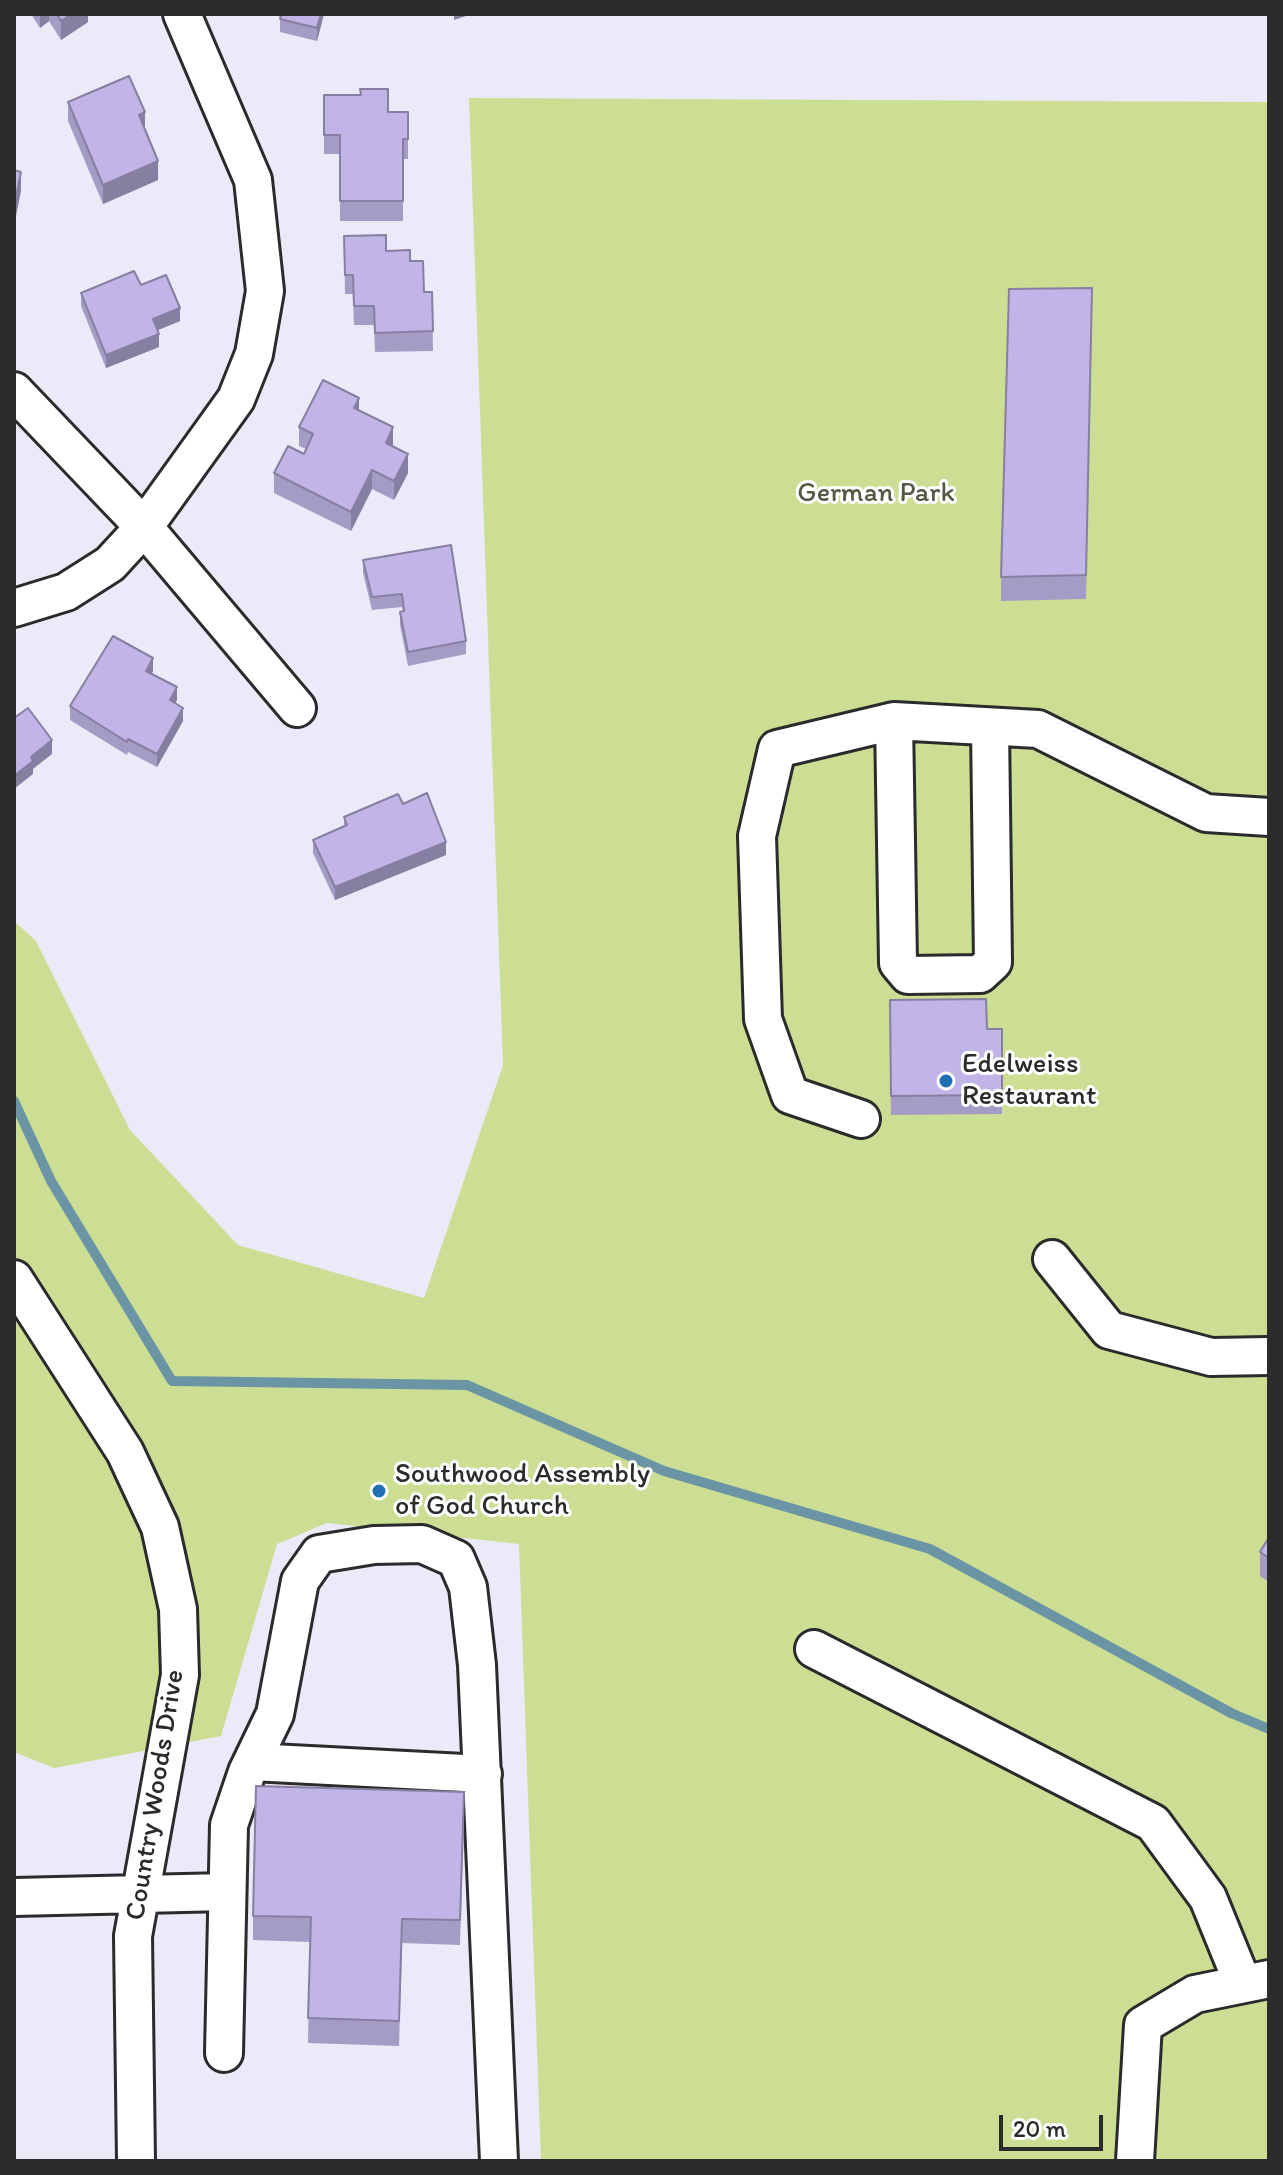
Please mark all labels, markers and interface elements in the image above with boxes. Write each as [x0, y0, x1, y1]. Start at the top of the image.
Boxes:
park label: German Park [797, 477, 955, 511]
place label: Edelweiss Restaurant [962, 1048, 1096, 1114]
marker: Edelweiss Restaurant [937, 1072, 955, 1090]
place label: Southwood Assembly of God Church [395, 1458, 650, 1524]
marker: Southwood Assembly of God Church [370, 1482, 388, 1500]
street label: Country Woods Drive [120, 1667, 192, 1923]
scale bar [1003, 2099, 1107, 2149]
text: 20 m [1013, 2114, 1066, 2143]

